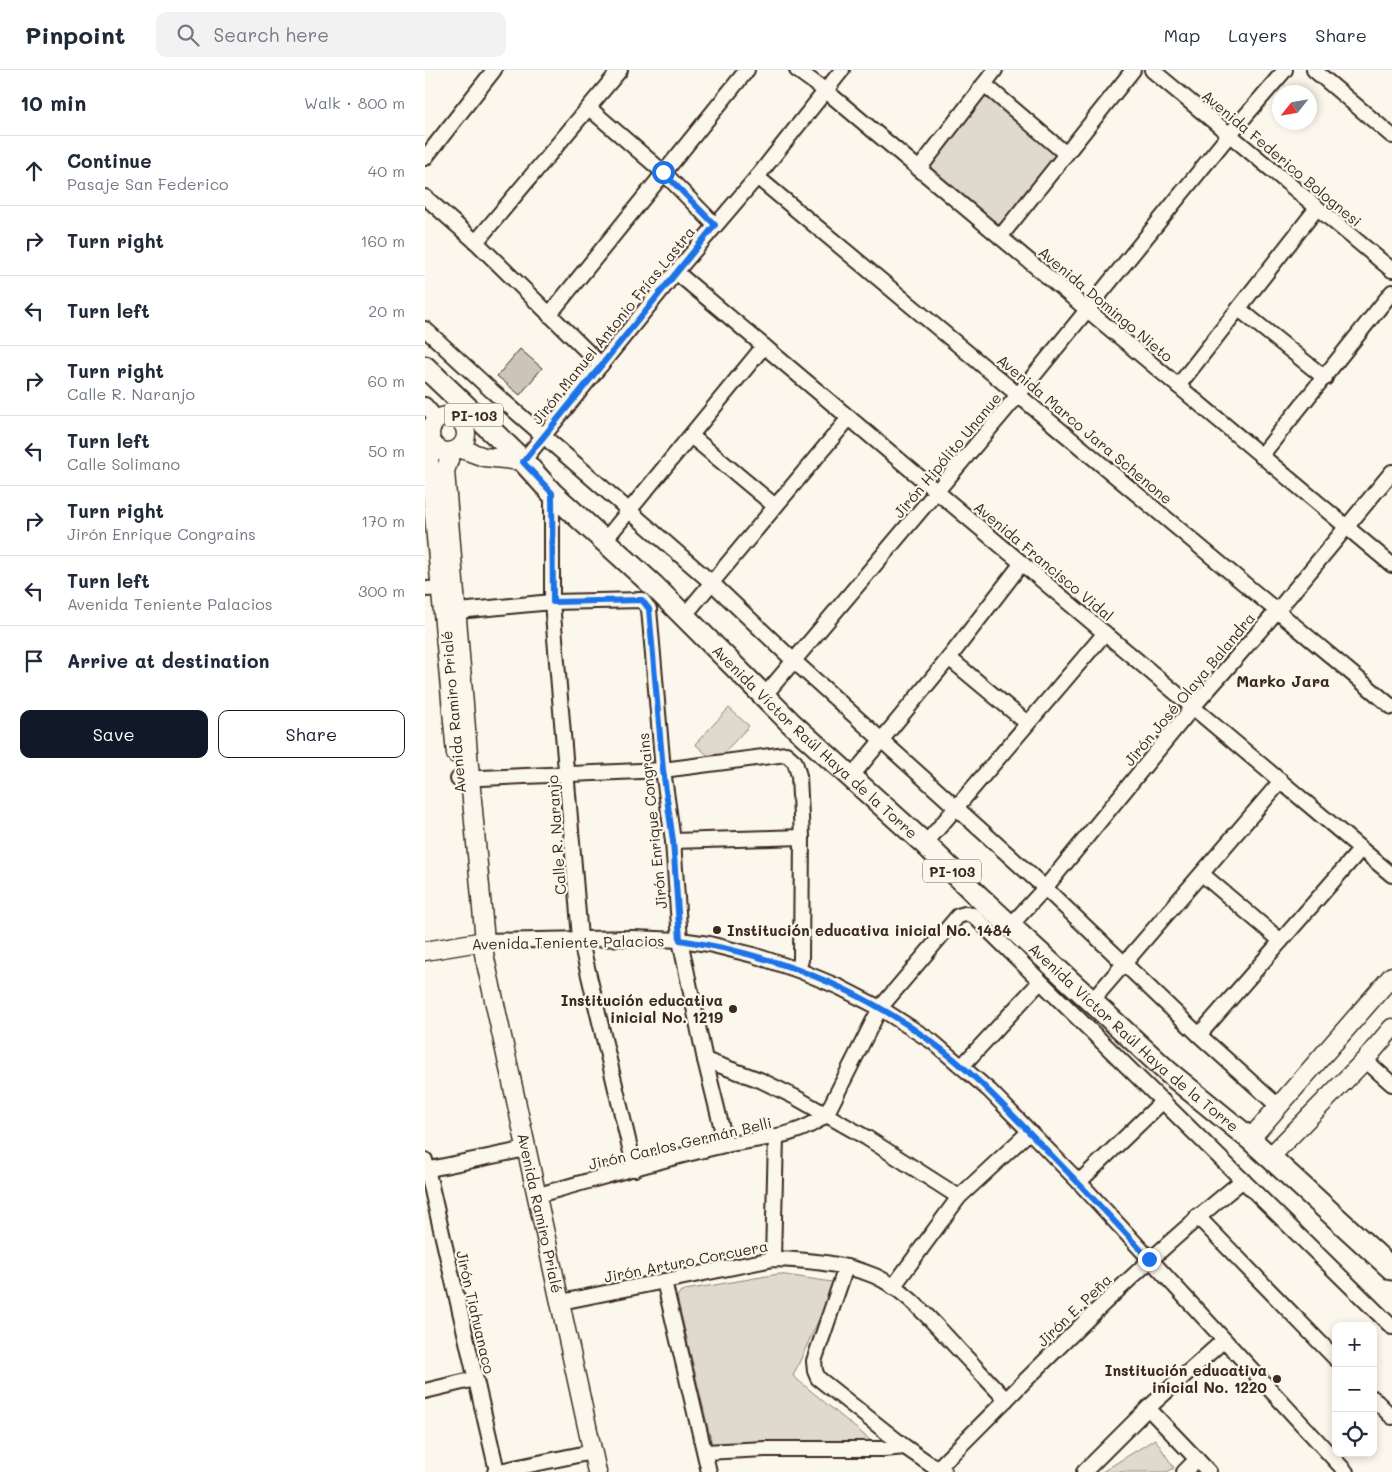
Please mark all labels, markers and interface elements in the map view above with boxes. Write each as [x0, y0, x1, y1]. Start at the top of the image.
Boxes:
search box [156, 12, 506, 57]
text: Pinpoint [25, 19, 126, 50]
icon: search [174, 21, 202, 49]
text: Search here [214, 22, 329, 47]
text: Map [1164, 23, 1200, 47]
text: Layers [1228, 23, 1287, 47]
text: Share [1315, 23, 1367, 47]
street label: Avenida Federico Bolognesi [1198, 85, 1366, 231]
north arrow [1272, 85, 1317, 130]
text: 10 min [20, 89, 86, 116]
text: Walk · 800 m [304, 92, 405, 113]
text: Continue [67, 148, 152, 173]
icon: ahead [20, 157, 48, 185]
text: 40 m [368, 160, 405, 181]
route start [652, 161, 675, 184]
text: Pasaje San Federico [67, 173, 229, 194]
street label: Jirón Manuel Antonio Frías Lastra [527, 222, 699, 428]
icon: right [20, 227, 48, 255]
text: Turn right [67, 228, 164, 253]
text: 160 m [360, 230, 405, 251]
street label: Avenida Domingo Nieto [1035, 242, 1177, 366]
icon: left [20, 297, 48, 325]
text: Turn left [67, 298, 150, 323]
text: 20 m [368, 300, 405, 321]
street label: Avenida Marco Jara Schenone [993, 350, 1177, 508]
text: Turn right [67, 358, 164, 383]
icon: right [20, 367, 48, 395]
text: 60 m [368, 370, 405, 391]
text: Calle R. Naranjo [67, 383, 195, 404]
street label: Jirón Hipólito Unanue [889, 388, 1005, 522]
road number: PI-103 [445, 404, 503, 426]
text: Turn left [67, 428, 150, 453]
icon: left [20, 437, 48, 465]
text: 50 m [368, 440, 405, 461]
text: Calle Solimano [67, 453, 180, 474]
street label: Avenida Francisco Vidal [970, 497, 1118, 625]
text: Turn right [67, 498, 164, 523]
icon: right [20, 507, 48, 535]
text: 170 m [361, 510, 405, 531]
text: Jirón Enrique Congrains [67, 523, 256, 544]
text: Turn left [67, 568, 150, 593]
icon: left [20, 577, 48, 605]
text: 300 m [358, 580, 405, 601]
text: Avenida Teniente Palacios [67, 593, 273, 614]
street label: Jirón José Olaya Balandra [1119, 608, 1259, 770]
street label: Avenida Ramiro Prialé [436, 630, 470, 794]
street label: Avenida Víctor Raúl Haya de la Torre [708, 640, 922, 843]
icon: arrive [20, 647, 48, 675]
text: Arrive at destination [67, 648, 270, 673]
district label: Marko Jara [1236, 670, 1330, 691]
button: Save [20, 710, 208, 758]
button: Share [218, 710, 405, 758]
street label: Jirón Enrique Congrains [633, 732, 671, 910]
street label: Calle R. Naranjo [542, 774, 570, 896]
road number: PI-103 [923, 859, 981, 882]
place label: Institución educativa inicial No. 1484 [727, 920, 1012, 940]
marker: Institución educativa inicial No. 1484 [711, 924, 723, 936]
street label: Avenida Teniente Palacios [471, 930, 665, 954]
street label: Avenida Víctor Raúl Haya de la Torre [1025, 938, 1243, 1136]
place label: Institución educativa inicial No. 1219 [561, 990, 723, 1027]
marker: Institución educativa inicial No. 1219 [727, 1003, 739, 1015]
street label: Jirón Carlos Germán Belli [586, 1112, 774, 1174]
street label: Avenida Ramiro Prialé [513, 1131, 568, 1295]
street label: Jirón Arturo Corcuera [602, 1235, 770, 1287]
street label: Jirón Tiahuanaco [452, 1248, 500, 1376]
route end [1138, 1248, 1161, 1271]
street label: Jirón E. Peña [1032, 1269, 1116, 1351]
map controls [1332, 1322, 1377, 1457]
button: + [1332, 1322, 1377, 1367]
place label: Institución educativa inicial No. 1220 [1105, 1360, 1267, 1397]
button: − [1332, 1367, 1377, 1412]
marker: Institución educativa inicial No. 1220 [1271, 1373, 1283, 1385]
button: locate [1332, 1412, 1377, 1457]

